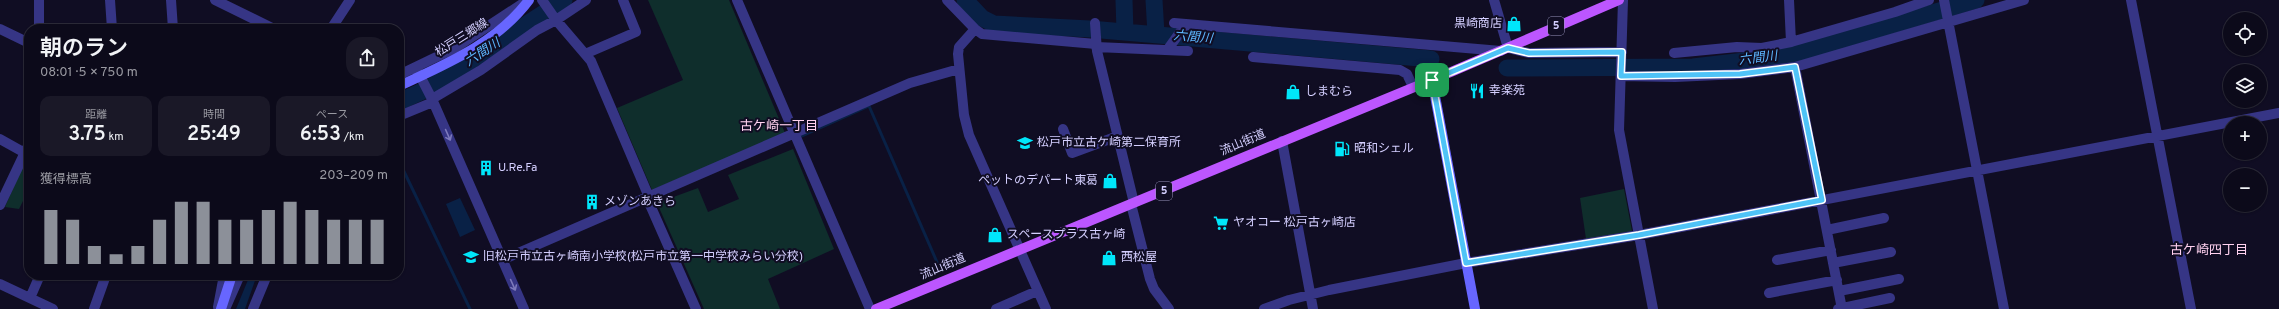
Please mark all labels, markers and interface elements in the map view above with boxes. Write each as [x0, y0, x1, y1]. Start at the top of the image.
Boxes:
map controls [2223, 12, 2267, 212]
button: locate [2223, 12, 2267, 56]
street label: 松戸三郷線 [432, 15, 492, 61]
shop icon: 黒崎商店 [1505, 15, 1523, 33]
place label: 黒崎商店 [1454, 16, 1502, 32]
road number: 5 [1548, 17, 1564, 35]
water label: 六間川 [1173, 28, 1215, 48]
water label: 六間川 [462, 35, 505, 70]
text: 朝のラン [40, 36, 128, 63]
button: share [346, 37, 388, 79]
water label: 六間川 [1738, 48, 1780, 69]
pin [1415, 63, 1449, 97]
button: layers [2223, 64, 2267, 108]
text: 08:01 · 5 × 750 m [40, 65, 138, 81]
icon: arrive [1421, 69, 1443, 91]
restaurant icon: 幸楽苑 [1468, 82, 1486, 100]
shop icon: しまむら [1284, 83, 1302, 101]
place label: 幸楽苑 [1489, 83, 1525, 99]
place label: しまむら [1305, 84, 1353, 100]
text: 距離 [85, 108, 107, 122]
text: 時間 [203, 108, 225, 122]
text: ペース [316, 108, 348, 122]
button: + [2223, 116, 2267, 160]
district label: 古ケ崎一丁目 [740, 119, 818, 135]
text: 3.75 [68, 122, 106, 148]
text: 25:49 [187, 122, 241, 148]
text: 6:53 [300, 122, 341, 148]
street label: 流山街道 [1218, 126, 1268, 160]
one-way arrow [445, 129, 452, 141]
text: km [106, 130, 124, 144]
text: /km [341, 130, 364, 144]
school or university icon: 松戸市立古ケ崎第二保育所 [1016, 134, 1034, 152]
place label: 松戸市立古ケ崎第二保育所 [1037, 135, 1181, 151]
fuel station icon: 昭和シェル [1333, 140, 1351, 158]
place label: 昭和シェル [1354, 141, 1414, 157]
building icon: U.Re.Fa [477, 159, 495, 177]
place label: U.Re.Fa [498, 160, 537, 176]
text: 203–209 m [319, 168, 388, 184]
button: − [2223, 168, 2267, 212]
text: 獲得標高 [40, 172, 92, 188]
shop icon: ペットのデパート東葛 [1101, 172, 1119, 190]
place label: ペットのデパート東葛 [978, 173, 1098, 189]
road number: 5 [1156, 182, 1172, 200]
building icon: メゾンあきら [583, 193, 601, 211]
place label: メゾンあきら [604, 194, 676, 210]
supermarket icon: ヤオコー 松戸古ヶ崎店 [1212, 214, 1230, 232]
place label: ヤオコー 松戸古ヶ崎店 [1233, 215, 1356, 231]
shop icon: スペースプラス古ヶ崎 [986, 226, 1004, 244]
place label: スペースプラス古ヶ崎 [1007, 227, 1125, 243]
district label: 古ケ崎四丁目 [2170, 243, 2248, 259]
school or university icon: 旧松戸市立古ヶ崎南小学校(松戸市立第一中学校みらい分校) [462, 248, 480, 266]
place label: 旧松戸市立古ヶ崎南小学校(松戸市立第一中学校みらい分校) [483, 249, 803, 265]
shop icon: 西松屋 [1100, 249, 1118, 267]
street label: 流山街道 [918, 250, 968, 284]
place label: 西松屋 [1121, 250, 1157, 266]
one-way arrow [510, 278, 517, 290]

